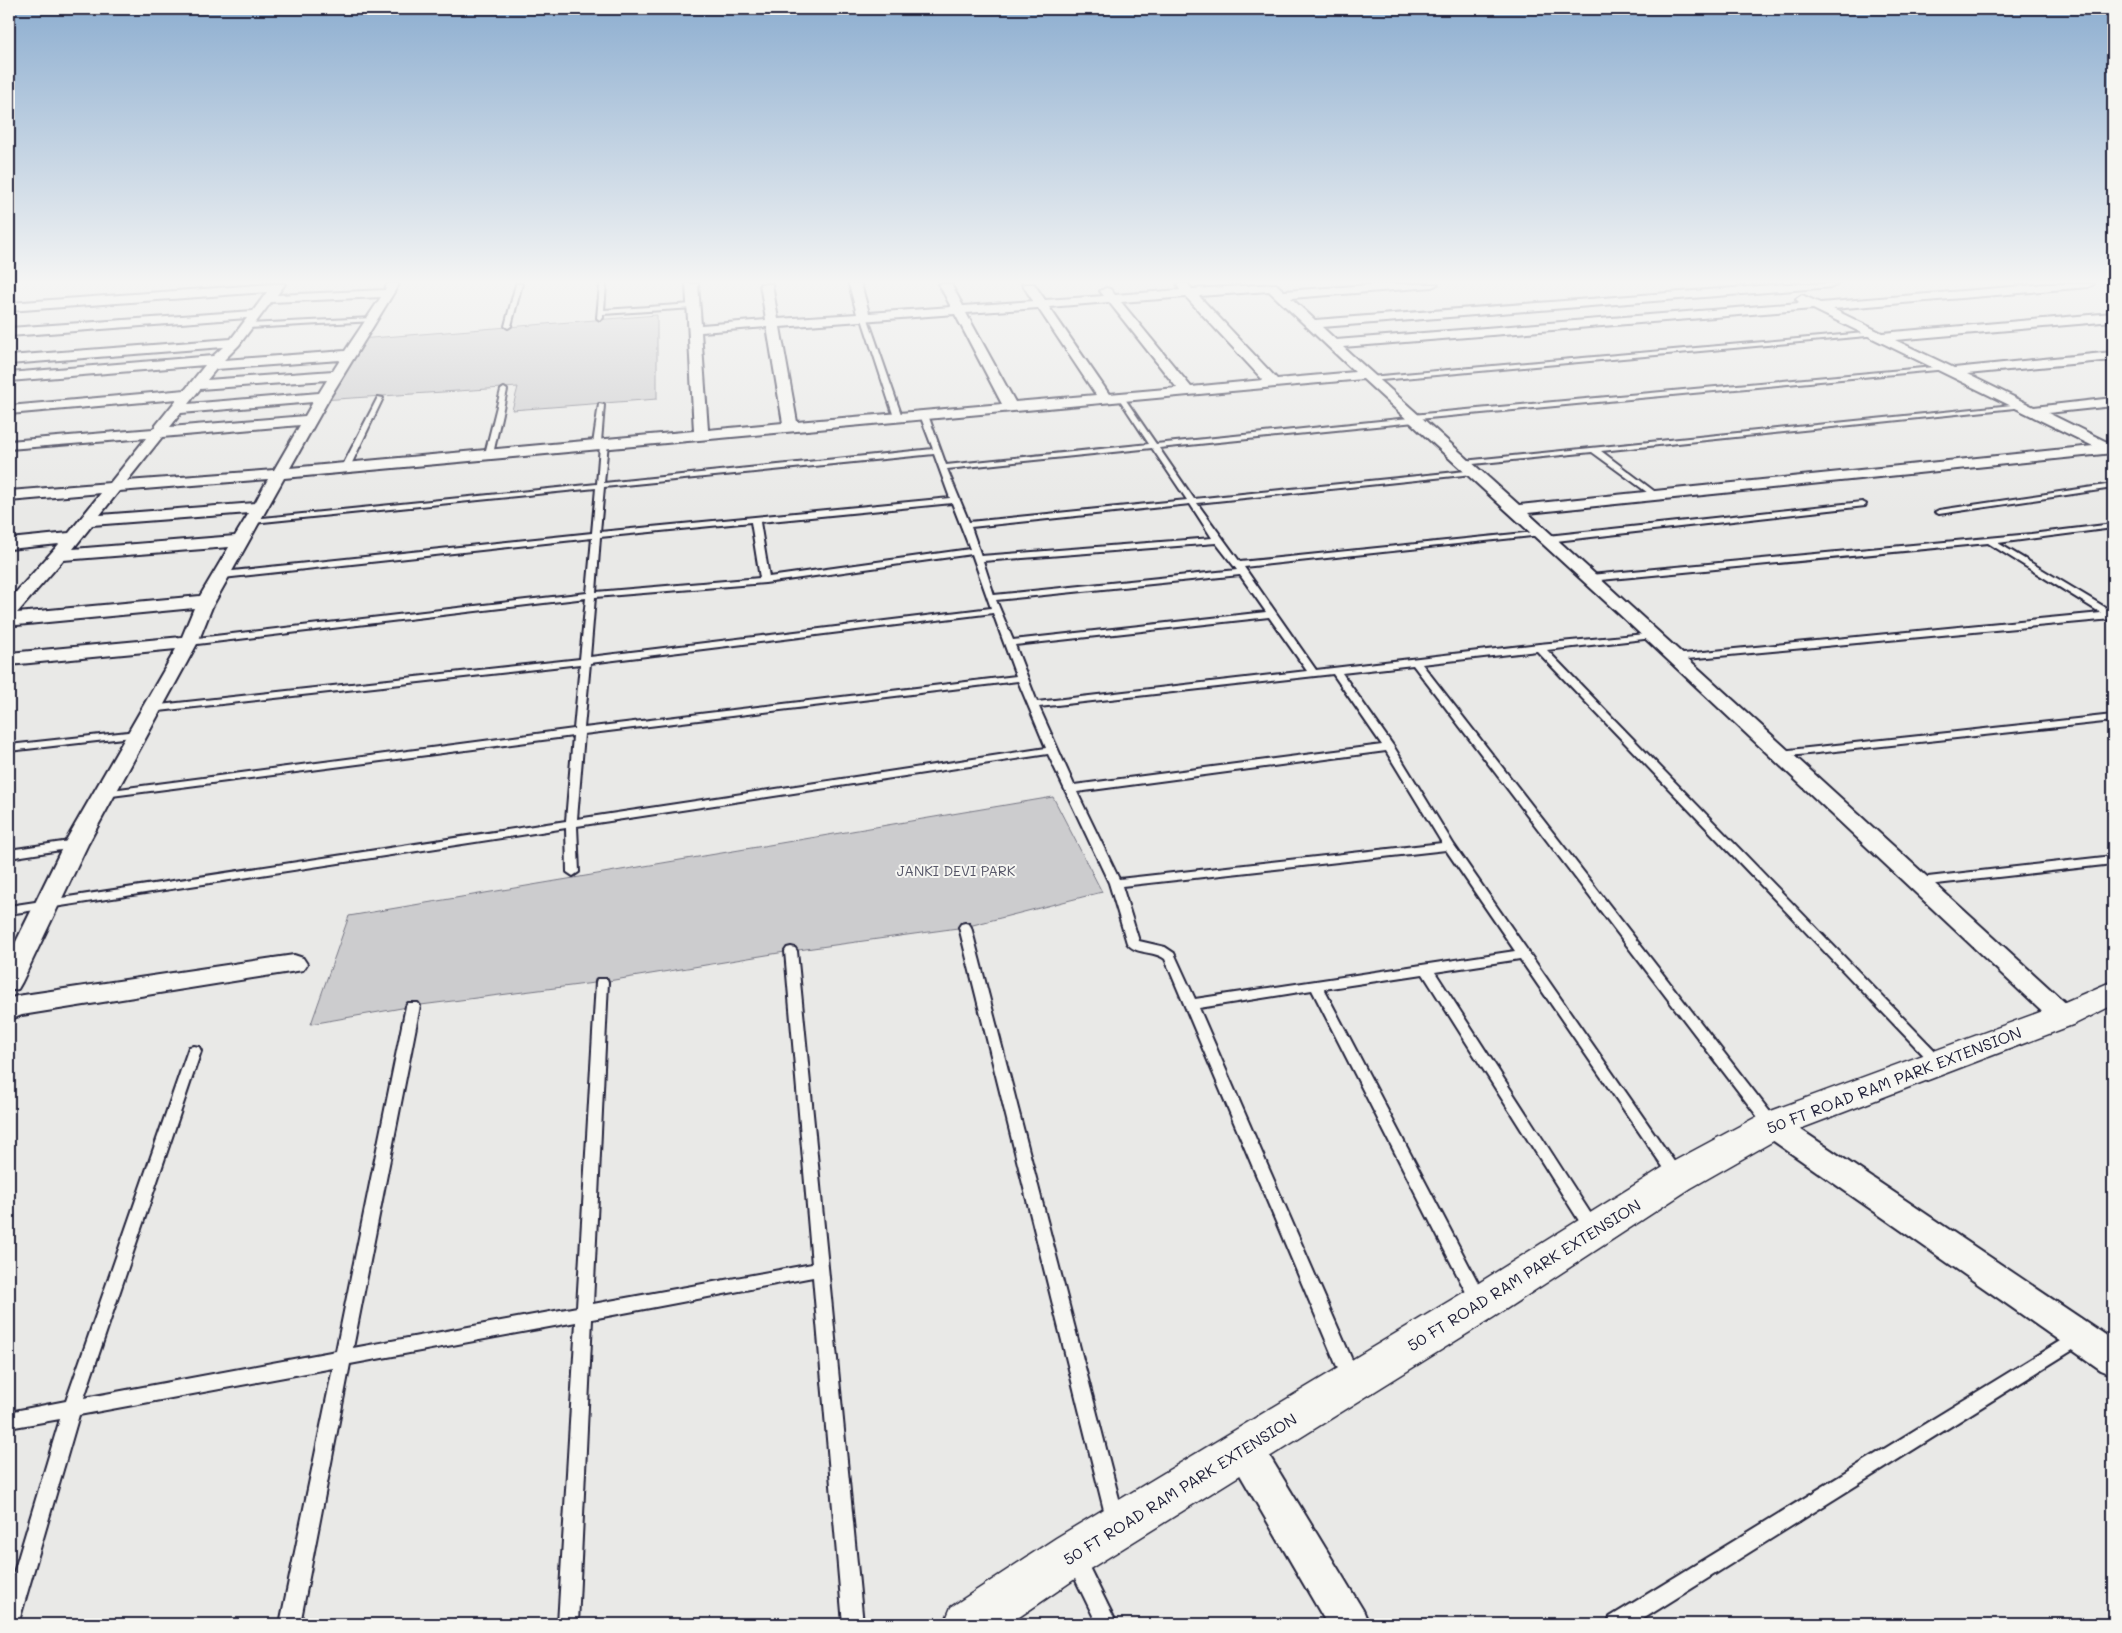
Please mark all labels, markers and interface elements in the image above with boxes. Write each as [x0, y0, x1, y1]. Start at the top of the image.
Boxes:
park label: JANKI DEVI PARK [897, 861, 1016, 880]
street label: 50 FT ROAD RAM PARK EXTENSION [1763, 1021, 2024, 1138]
street label: 50 FT ROAD RAM PARK EXTENSION [1403, 1194, 1644, 1355]
street label: 50 FT ROAD RAM PARK EXTENSION [1059, 1408, 1300, 1569]

